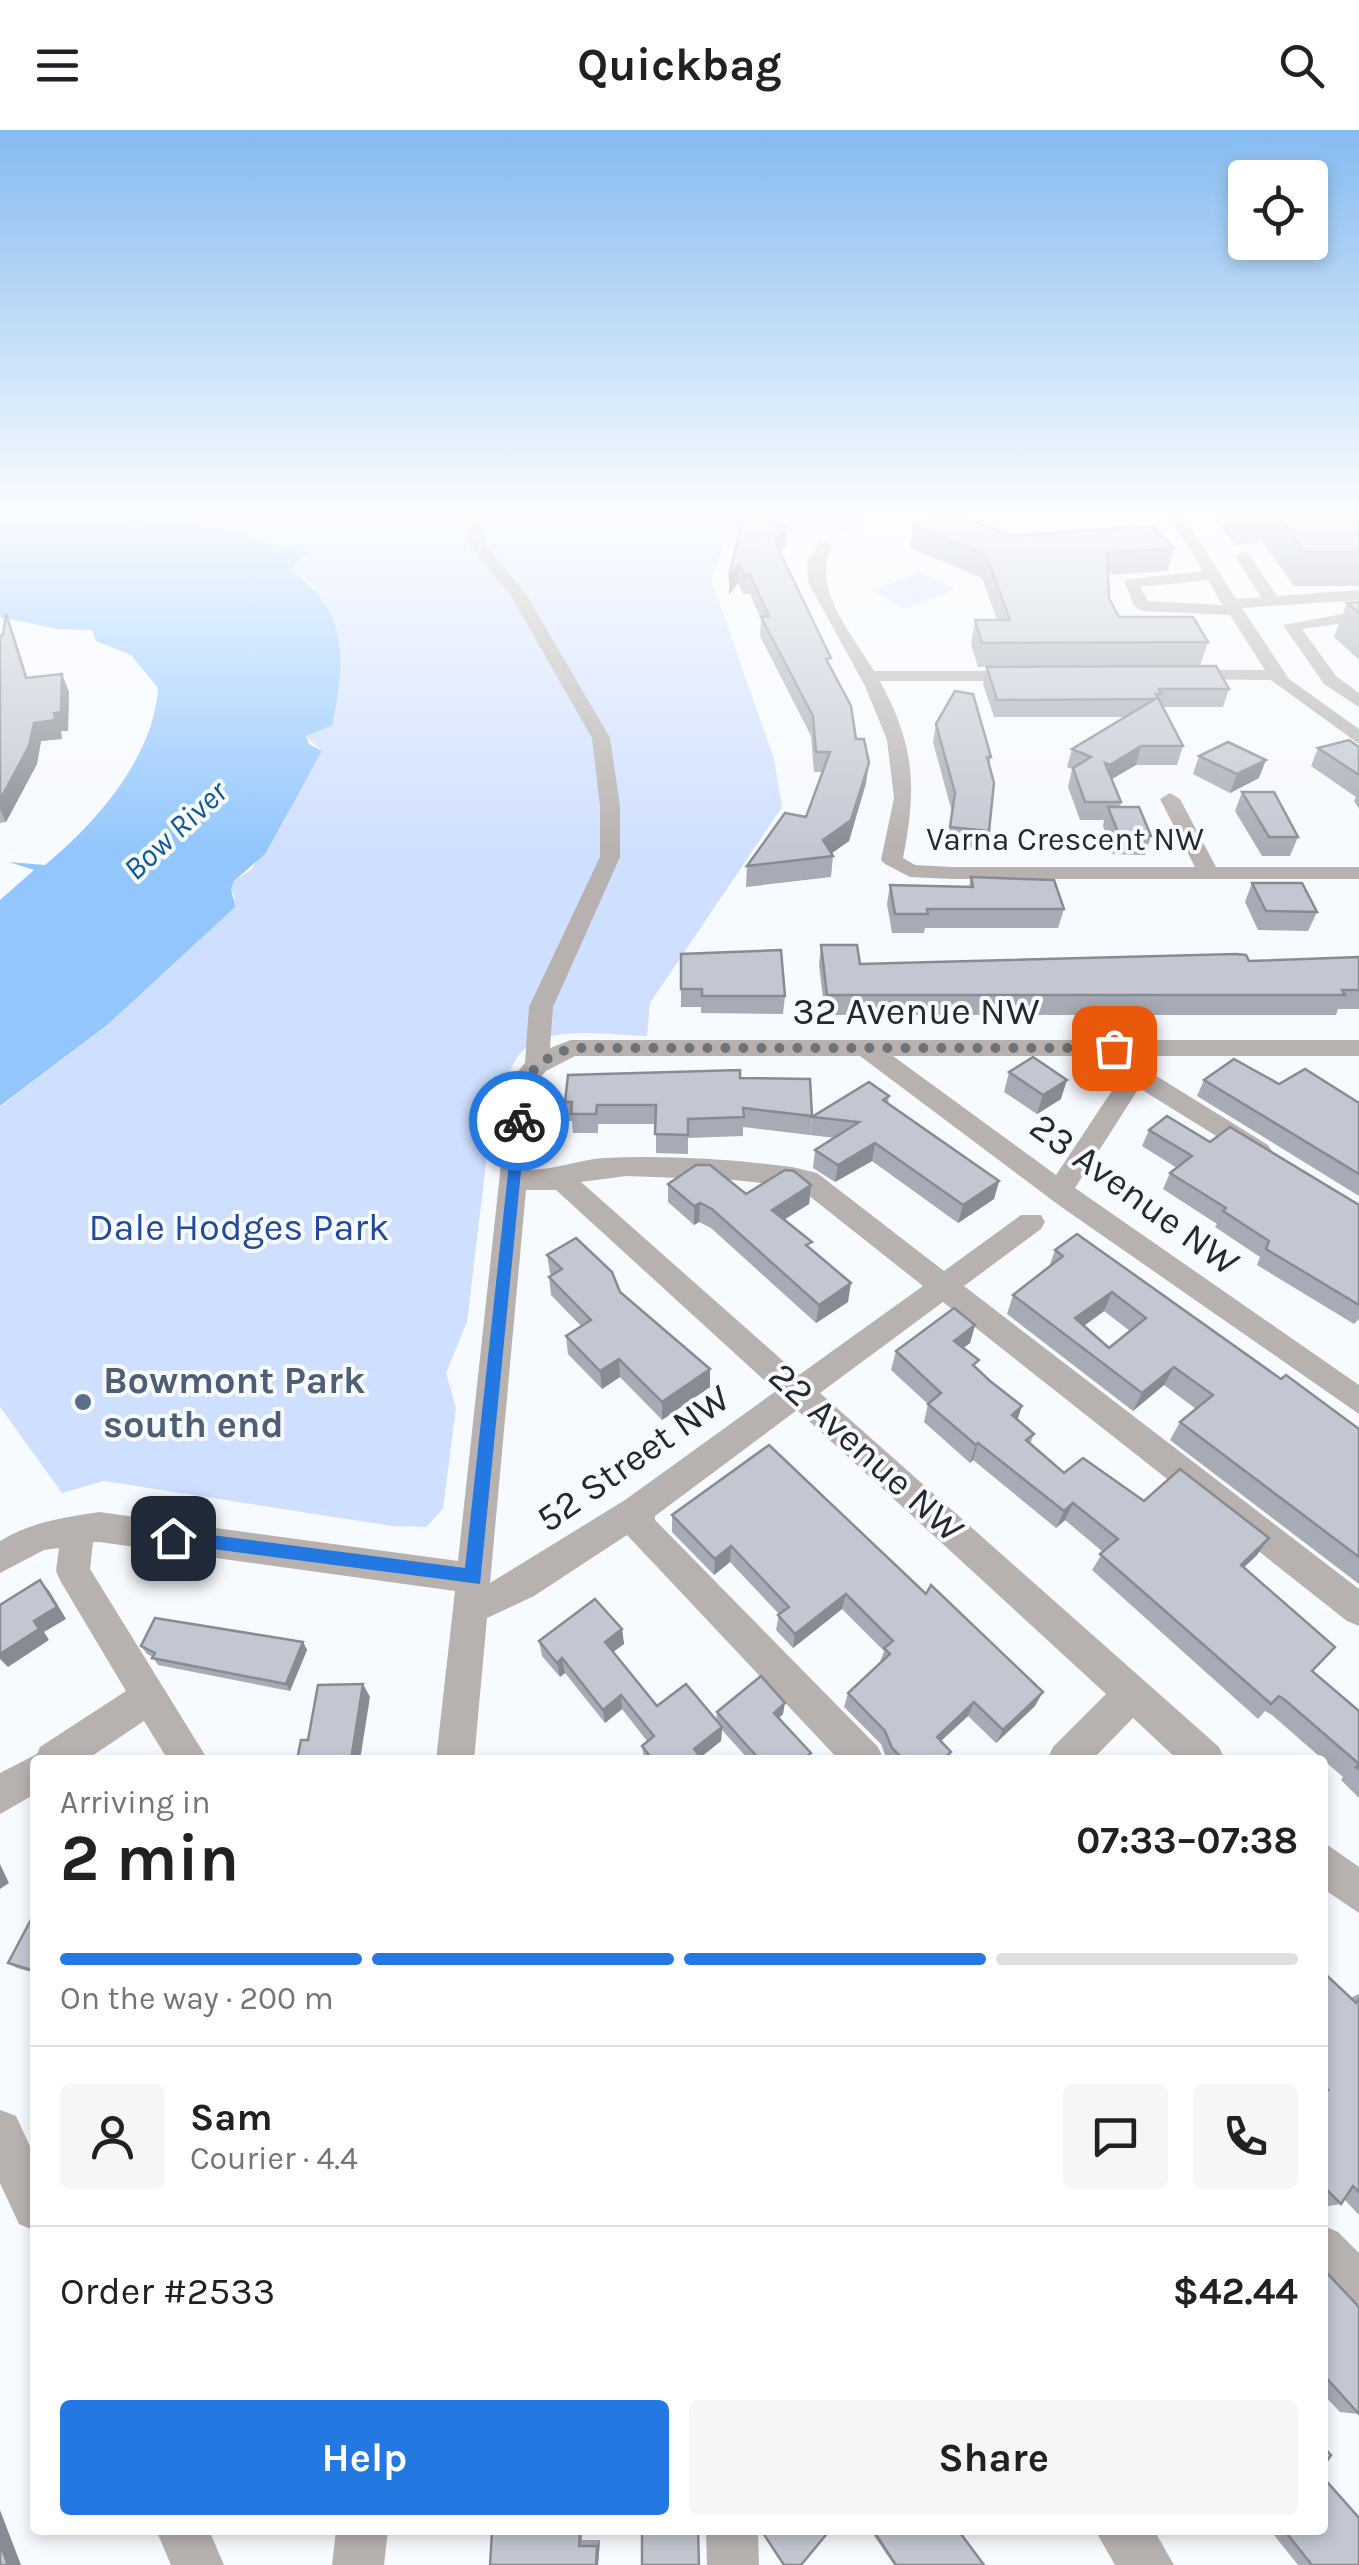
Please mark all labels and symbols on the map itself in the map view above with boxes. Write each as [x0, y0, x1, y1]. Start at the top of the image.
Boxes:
water label: Bow River [116, 773, 235, 888]
street label: Varna Crescent NW [926, 821, 1204, 858]
street label: 32 Avenue NW [792, 989, 1040, 1034]
pin [1072, 1006, 1157, 1091]
courier [469, 1071, 569, 1171]
street label: 23 Avenue NW [1021, 1103, 1248, 1285]
park label: Dale Hodges Park [89, 1205, 389, 1250]
street label: 22 Avenue NW [760, 1353, 974, 1552]
place label: Bowmont Park south end [103, 1358, 365, 1447]
street label: 52 Street NW [528, 1375, 739, 1542]
marker: Bowmont Park south end [72, 1391, 94, 1413]
pin [131, 1496, 216, 1581]

